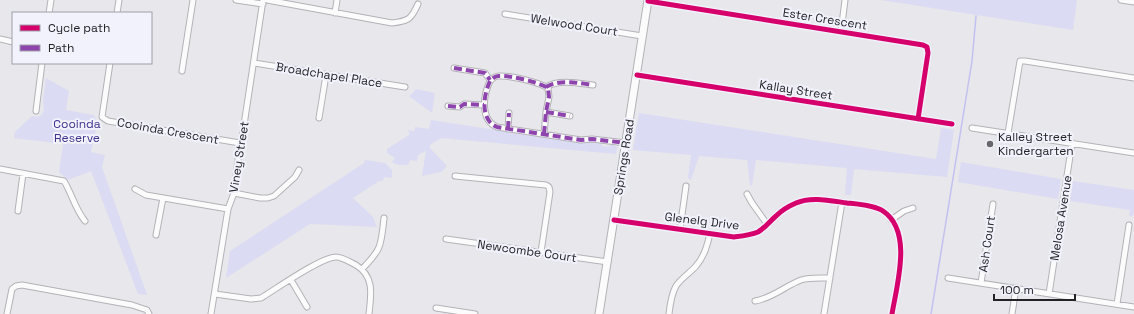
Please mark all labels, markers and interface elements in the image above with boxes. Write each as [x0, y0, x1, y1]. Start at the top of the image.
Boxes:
street label: Ester Crescent [782, 4, 868, 34]
street label: Welwood Court [529, 10, 619, 40]
legend [12, 12, 152, 64]
text: Cycle path [48, 20, 110, 36]
text: Path [48, 40, 74, 56]
street label: Broadchapel Place [275, 59, 383, 91]
street label: Kallay Street [758, 76, 834, 104]
street label: Cooinda Crescent [116, 114, 220, 148]
park label: Cooinda Reserve [53, 116, 101, 146]
street label: Springs Road [610, 118, 638, 196]
street label: Viney Street [225, 120, 253, 194]
place label: Kalley Street Kindergarten [998, 129, 1074, 159]
marker: Kalley Street Kindergarten [985, 139, 995, 149]
street label: Melosa Avenue [1046, 174, 1076, 262]
street label: Glenelg Drive [664, 208, 740, 234]
street label: Ash Court [975, 215, 999, 273]
street label: Newcombe Court [476, 236, 578, 266]
scale bar [994, 276, 1075, 302]
text: 100 m [1000, 282, 1034, 298]

